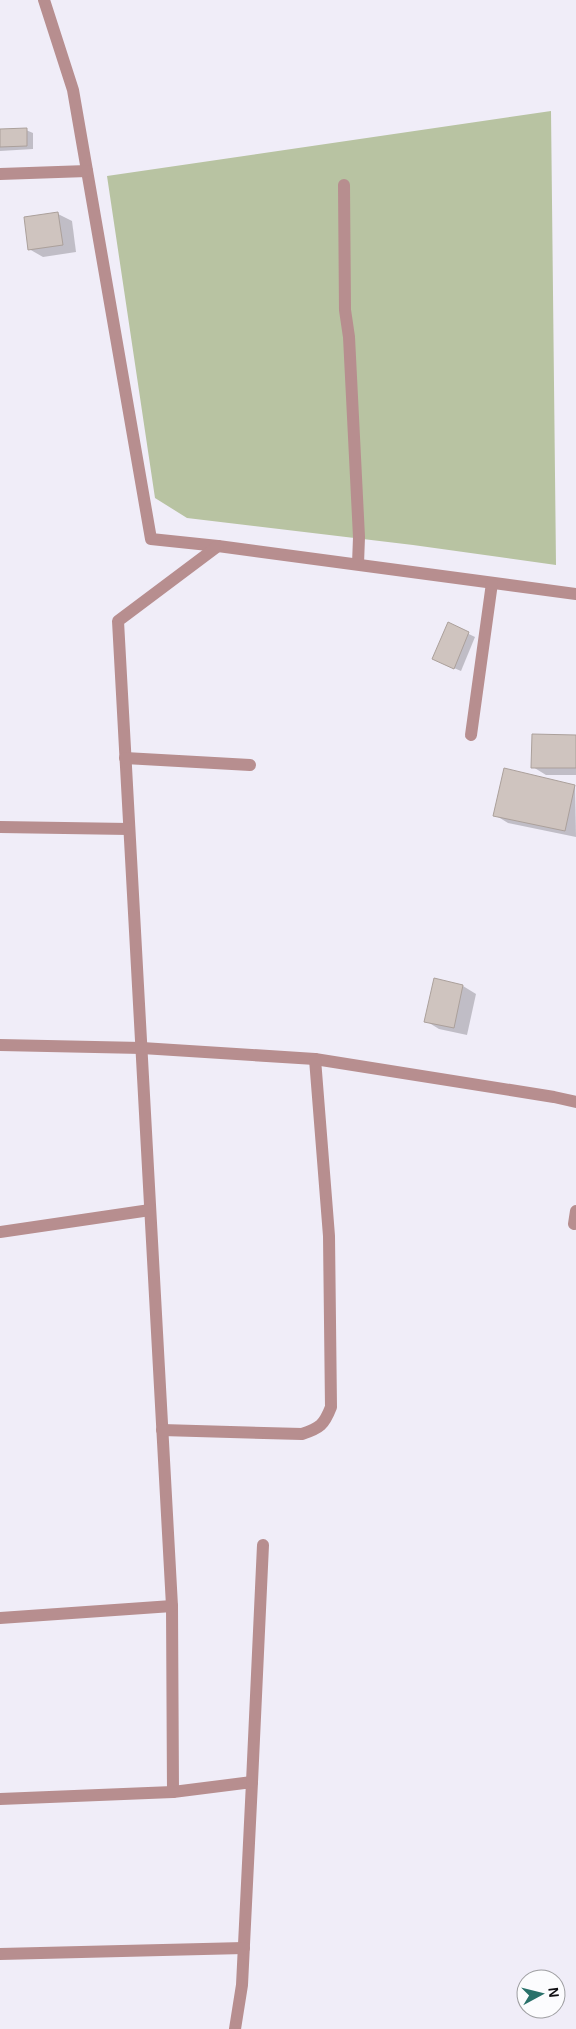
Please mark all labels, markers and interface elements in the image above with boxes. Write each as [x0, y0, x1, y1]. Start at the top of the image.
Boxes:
north arrow [516, 1969, 566, 2019]
text: N [545, 1986, 562, 1998]

